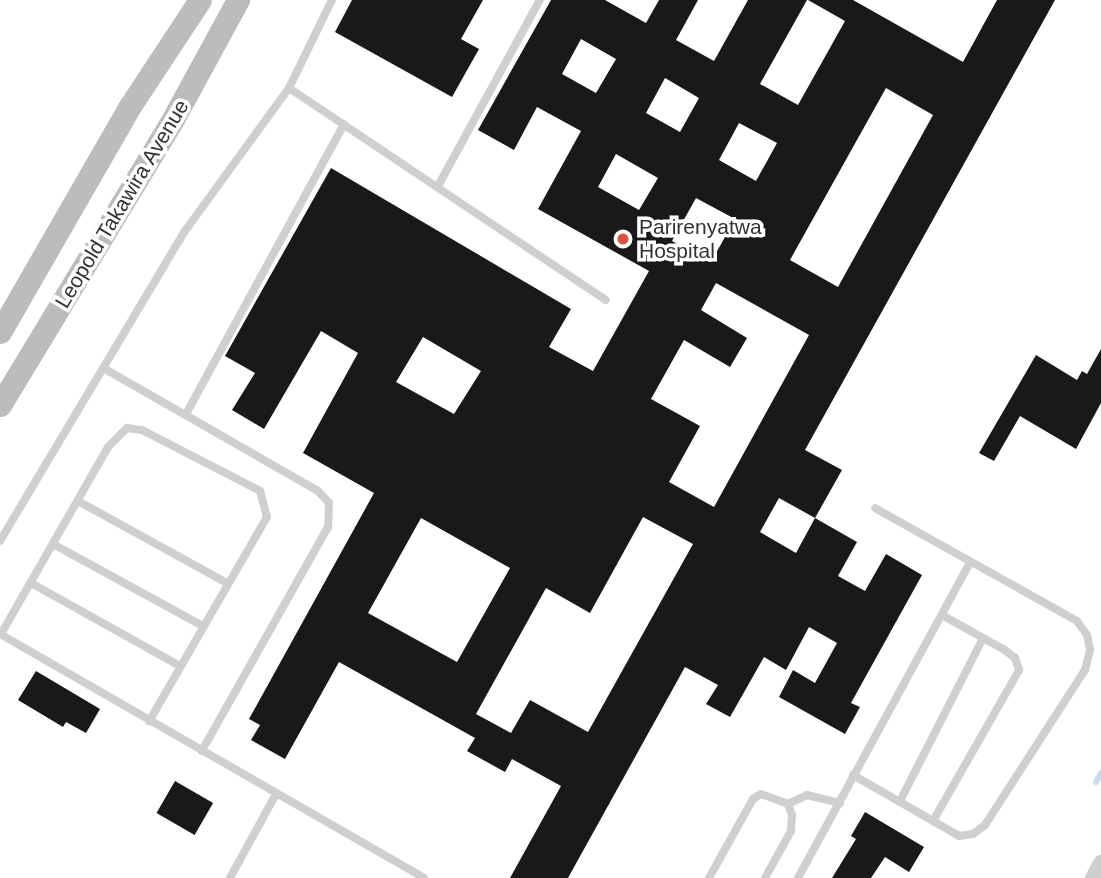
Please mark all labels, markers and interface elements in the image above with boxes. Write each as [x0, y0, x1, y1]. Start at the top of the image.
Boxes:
street label: Leopold Takawira Avenue [49, 95, 195, 313]
place label: Parirenyatwa Hospital [639, 214, 762, 264]
marker: Parirenyatwa Hospital [613, 229, 633, 249]

